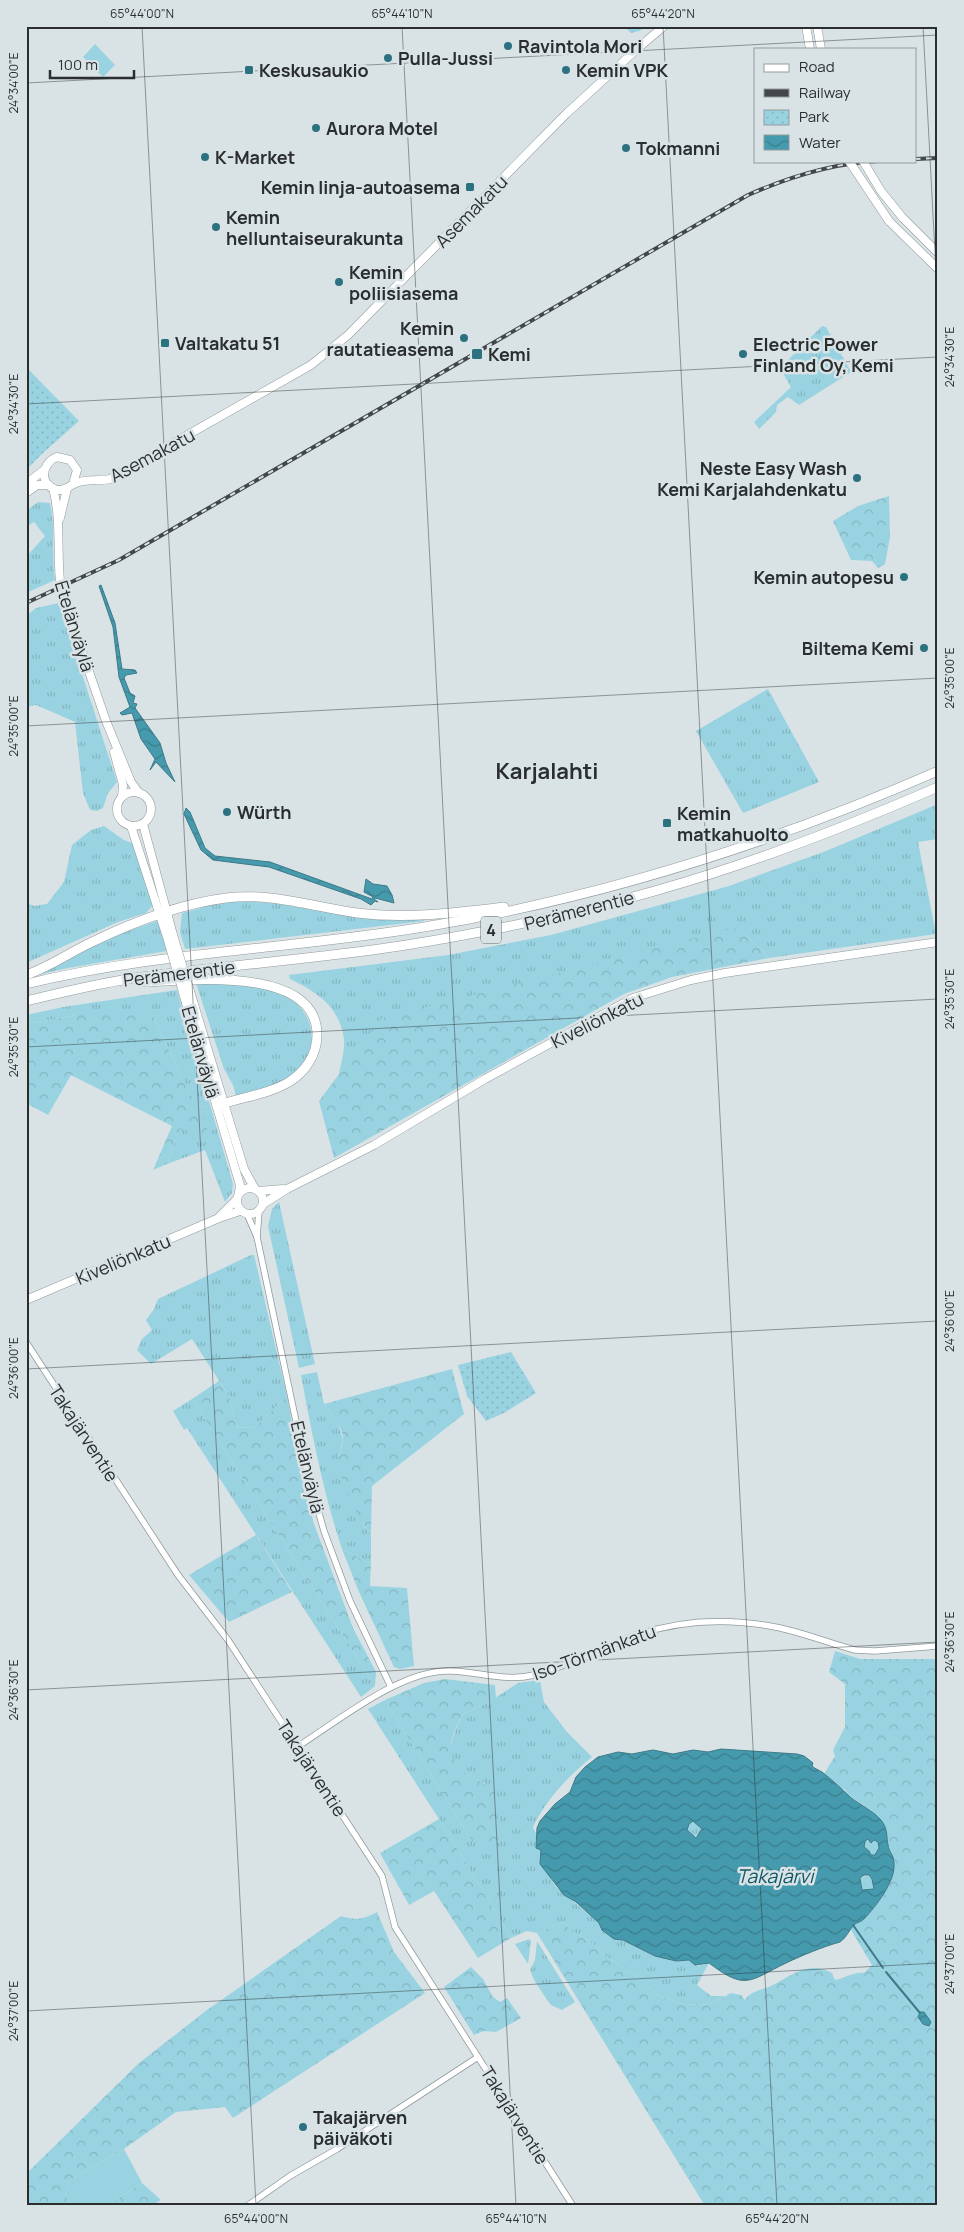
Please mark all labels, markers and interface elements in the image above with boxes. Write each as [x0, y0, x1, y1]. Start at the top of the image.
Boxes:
text: 65°44'00"N [110, 5, 174, 22]
text: 65°44'10"N [371, 5, 433, 22]
text: 65°44'20"N [631, 5, 695, 22]
place label: Ravintola Mori [518, 34, 642, 58]
marker: Ravintola Mori [502, 40, 514, 52]
place label: Pulla-Jussi [398, 46, 493, 70]
scale bar [50, 48, 134, 80]
legend [754, 48, 916, 162]
text: 24°34'00"E [5, 52, 22, 114]
marker: Pulla-Jussi [382, 52, 394, 64]
text: 100 m [58, 54, 98, 75]
text: Road [799, 56, 835, 77]
place label: Keskusaukio [259, 58, 369, 82]
place label: Kemin VPK [576, 58, 669, 82]
marker: Keskusaukio [243, 64, 255, 76]
marker: Kemin VPK [560, 64, 572, 76]
text: Railway [799, 82, 851, 103]
text: Park [799, 106, 829, 127]
place label: Aurora Motel [326, 116, 438, 140]
marker: Aurora Motel [310, 122, 322, 134]
text: Water [799, 132, 841, 153]
place label: Tokmanni [636, 136, 720, 160]
marker: Tokmanni [620, 142, 632, 154]
place label: K-Market [215, 145, 295, 169]
marker: K-Market [199, 151, 211, 163]
street label: Asemakatu [430, 170, 512, 252]
place label: Kemin linja-autoasema [261, 175, 460, 199]
marker: Kemin linja-autoasema [464, 181, 476, 193]
place label: Kemin helluntaiseurakunta [226, 205, 403, 250]
marker: Kemin helluntaiseurakunta [210, 221, 222, 233]
place label: Kemin poliisiasema [349, 260, 458, 305]
marker: Kemin poliisiasema [333, 276, 345, 288]
place label: Kemin rautatieasema [327, 316, 454, 361]
text: 24°34'30"E [941, 327, 958, 387]
place label: Valtakatu 51 [175, 331, 280, 355]
marker: Kemin rautatieasema [458, 332, 470, 344]
place label: Electric Power Finland Oy, Kemi [753, 332, 894, 377]
marker: Valtakatu 51 [159, 337, 171, 349]
place label: Kemi [488, 342, 531, 366]
marker: Kemi [470, 347, 484, 361]
marker: Electric Power Finland Oy, Kemi [737, 348, 749, 360]
text: 24°34'30"E [5, 374, 22, 434]
street label: Asemakatu [105, 423, 199, 487]
place label: Neste Easy Wash Kemi Karjalahdenkatu [657, 456, 847, 501]
marker: Neste Easy Wash Kemi Karjalahdenkatu [851, 472, 863, 484]
place label: Kemin autopesu [753, 565, 894, 589]
marker: Kemin autopesu [898, 571, 910, 583]
street label: Etelänväylä [50, 577, 100, 675]
place label: Biltema Kemi [802, 636, 914, 660]
marker: Biltema Kemi [918, 642, 930, 654]
text: 24°35'00"E [941, 647, 958, 709]
text: 24°35'00"E [5, 695, 22, 757]
district label: Karjalahti [495, 756, 599, 786]
place label: Würth [237, 800, 292, 824]
place label: Kemin matkahuolto [677, 801, 789, 846]
marker: Würth [221, 806, 233, 818]
marker: Kemin matkahuolto [661, 817, 673, 829]
street label: Perämerentie [522, 885, 636, 935]
road number: 4 [481, 916, 501, 944]
street label: Perämerentie [122, 954, 236, 992]
text: 24°35'30"E [941, 968, 958, 1029]
street label: Kiveliönkatu [547, 986, 647, 1054]
street label: Etelänväylä [176, 1003, 226, 1101]
text: 24°35'30"E [5, 1016, 22, 1077]
street label: Kiveliönkatu [72, 1228, 174, 1290]
text: 24°36'00"E [941, 1290, 958, 1352]
text: 24°36'00"E [5, 1337, 22, 1399]
street label: Takajärventie [44, 1380, 124, 1486]
street label: Etelänväylä [286, 1418, 330, 1516]
text: 24°36'30"E [941, 1611, 958, 1673]
street label: Iso-Törmänkatu [529, 1619, 659, 1685]
text: 24°36'30"E [5, 1659, 22, 1721]
street label: Takajärventie [272, 1715, 352, 1821]
water label: Takajärvi [737, 1863, 816, 1889]
text: 24°37'00"E [941, 1934, 958, 1994]
text: 24°37'00"E [5, 1981, 22, 2041]
street label: Takajärventie [475, 2062, 555, 2168]
place label: Takajärven päiväkoti [313, 2105, 407, 2150]
marker: Takajärven päiväkoti [297, 2121, 309, 2133]
text: 65°44'00"N [224, 2210, 288, 2227]
text: 65°44'10"N [485, 2210, 547, 2227]
text: 65°44'20"N [745, 2210, 809, 2227]

